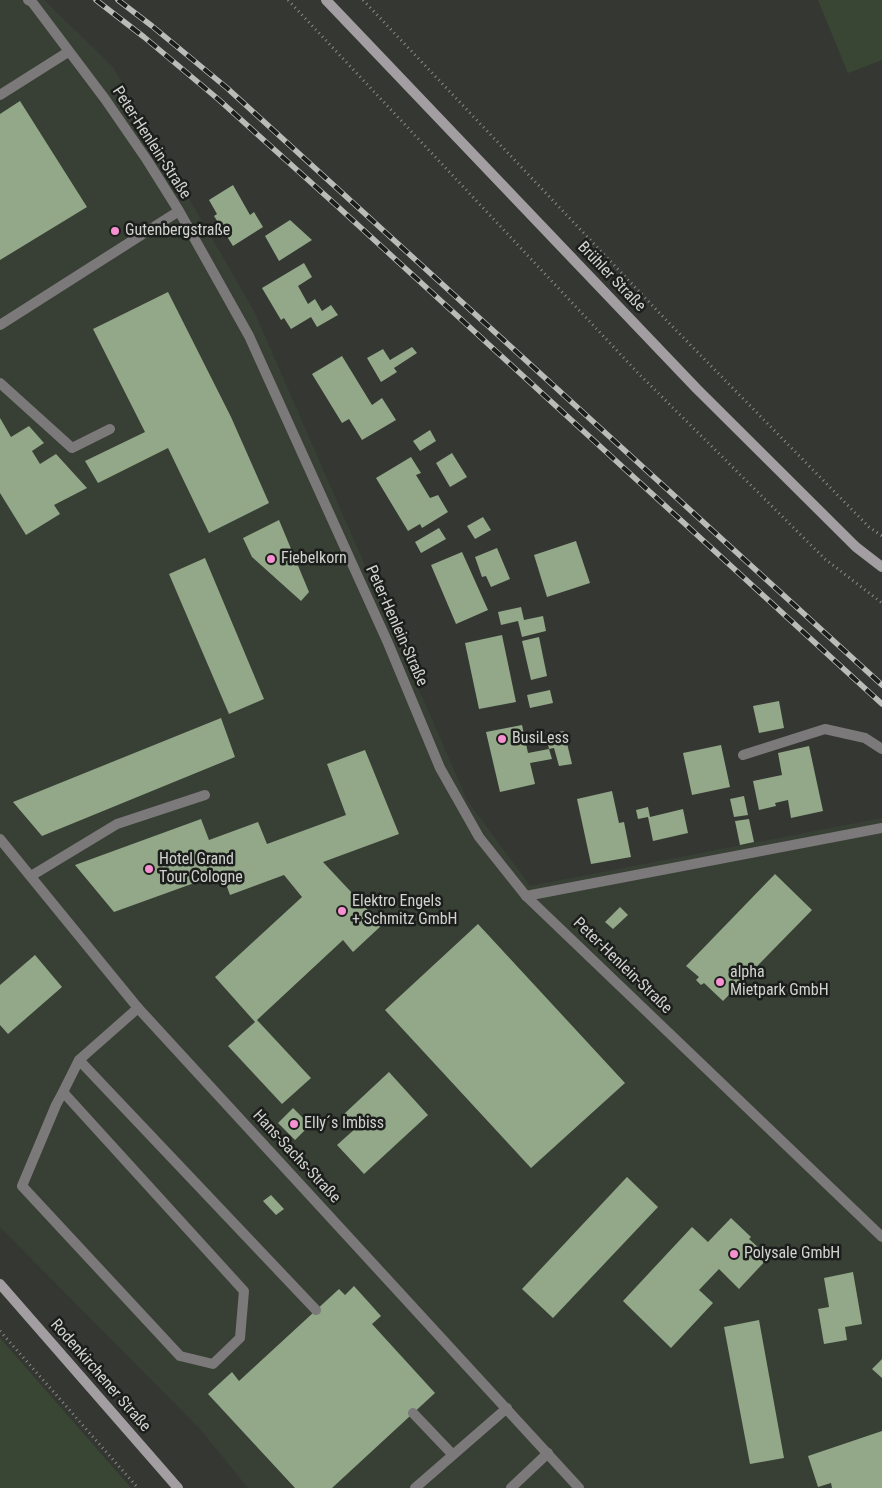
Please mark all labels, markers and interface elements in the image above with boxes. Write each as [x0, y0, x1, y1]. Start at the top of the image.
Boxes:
street label: Peter-Henlein-Straße [107, 83, 195, 203]
place label: Gutenbergstraße [125, 221, 230, 241]
marker: Gutenbergstraße [109, 225, 121, 237]
street label: Brühler Straße [573, 238, 649, 316]
place label: Fiebelkorn [281, 549, 347, 569]
marker: Fiebelkorn [265, 553, 277, 565]
street label: Peter-Henlein-Straße [361, 563, 431, 689]
place label: BusiLess [512, 729, 569, 749]
marker: BusiLess [496, 733, 508, 745]
place label: Hotel Grand Tour Cologne [159, 850, 243, 888]
marker: Hotel Grand Tour Cologne [143, 863, 155, 875]
place label: Elektro Engels + Schmitz GmbH [352, 892, 458, 930]
marker: Elektro Engels + Schmitz GmbH [336, 905, 348, 917]
street label: Peter-Henlein-Straße [569, 914, 675, 1018]
place label: alpha Mietpark GmbH [730, 963, 829, 1001]
marker: alpha Mietpark GmbH [714, 976, 726, 988]
street label: Hans-Sachs-Straße [248, 1107, 344, 1207]
place label: Elly´s Imbiss [304, 1114, 384, 1134]
marker: Elly´s Imbiss [288, 1118, 300, 1130]
place label: Polysale GmbH [744, 1244, 840, 1264]
marker: Polysale GmbH [728, 1248, 740, 1260]
street label: Rodenkirchener Straße [46, 1316, 154, 1436]

